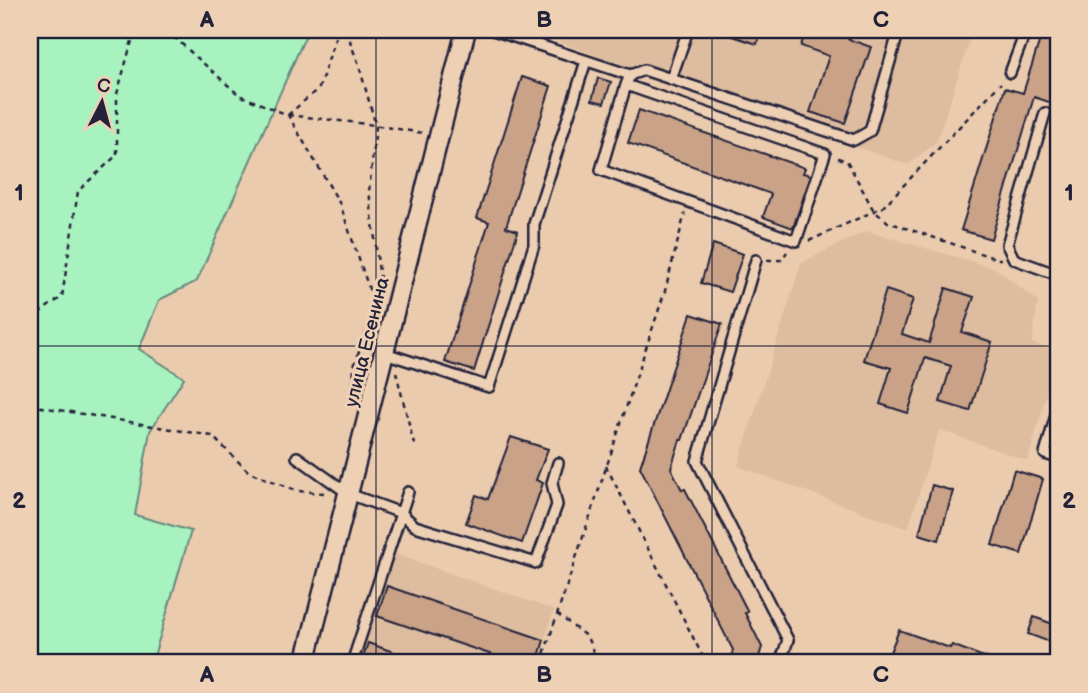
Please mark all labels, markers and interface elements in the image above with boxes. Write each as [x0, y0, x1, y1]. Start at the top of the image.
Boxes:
text: A [199, 6, 215, 34]
text: B [536, 6, 552, 34]
text: C [873, 6, 889, 34]
north arrow [66, 66, 136, 136]
text: С [96, 74, 111, 99]
text: 1 [14, 179, 24, 207]
text: 1 [1064, 179, 1074, 207]
street label: улица Есенина [340, 275, 395, 410]
text: 2 [12, 487, 26, 515]
text: 2 [1062, 487, 1076, 515]
text: A [199, 661, 215, 689]
text: B [536, 661, 552, 689]
text: C [873, 661, 889, 689]

